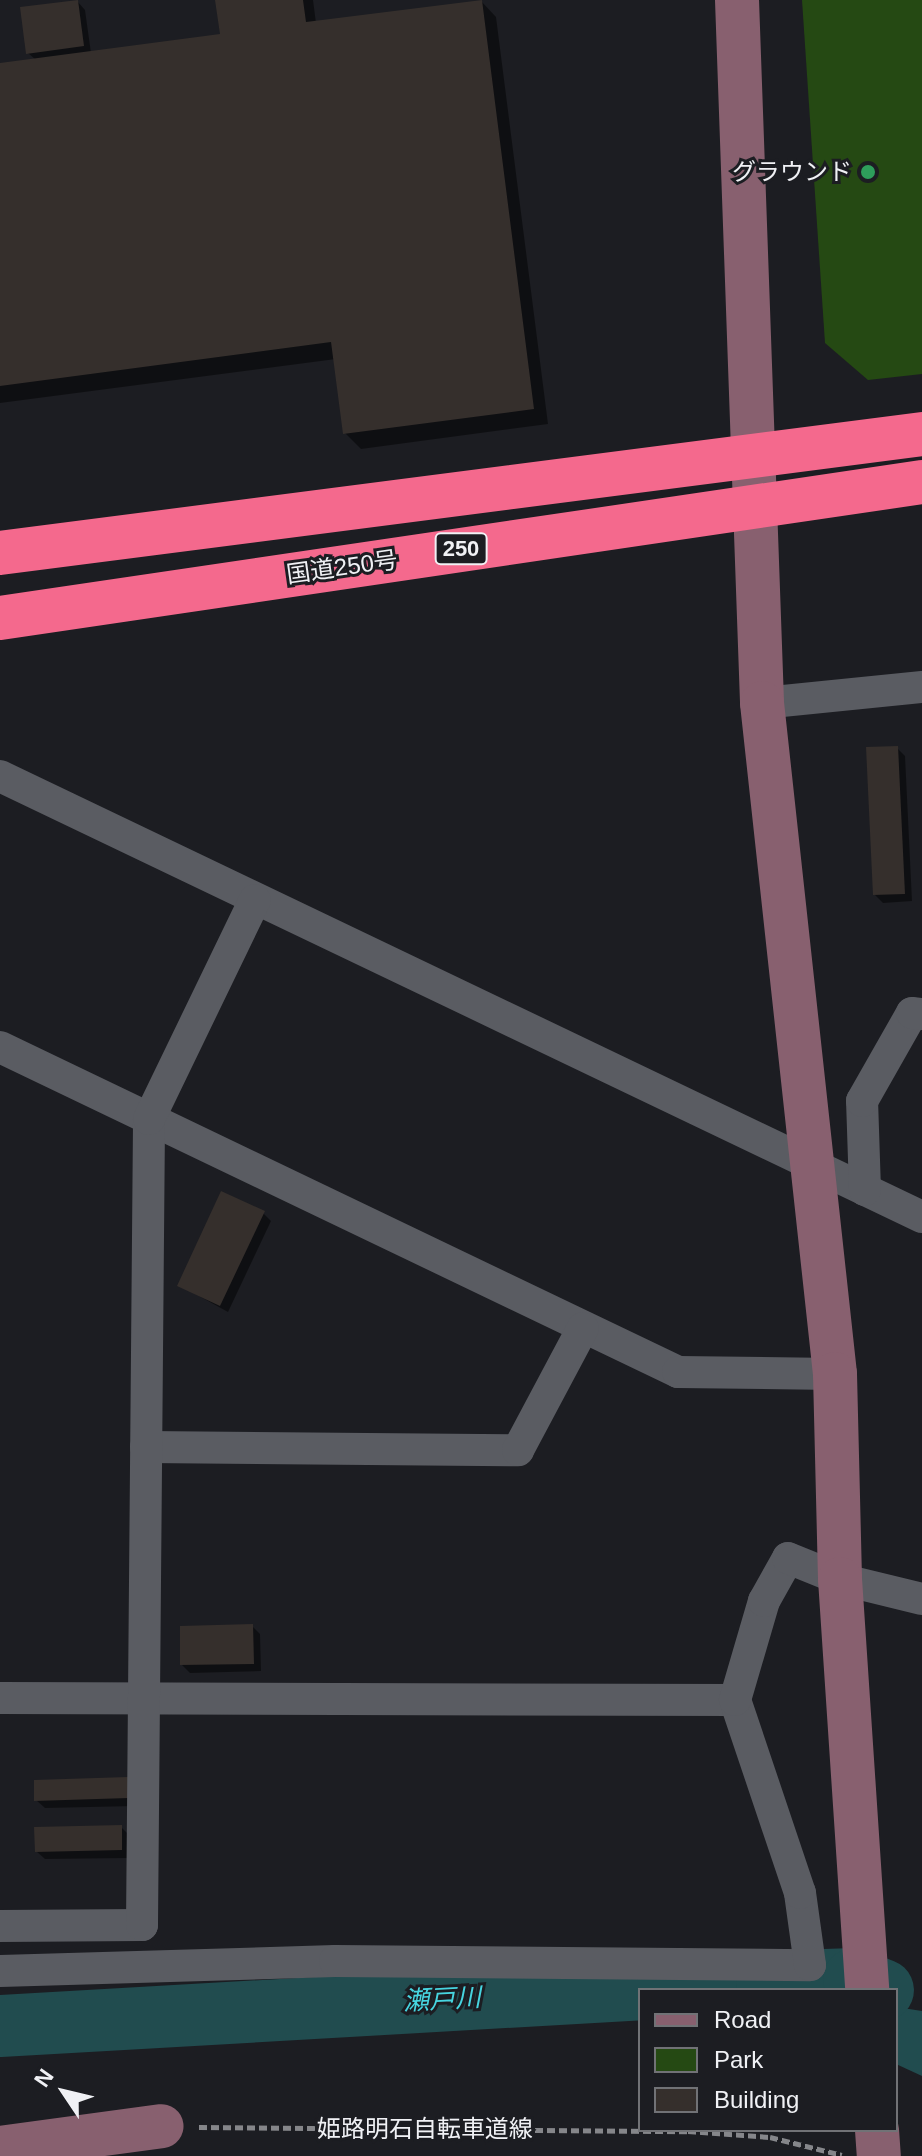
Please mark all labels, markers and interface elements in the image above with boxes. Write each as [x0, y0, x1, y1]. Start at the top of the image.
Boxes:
place label: グラウンド [732, 158, 852, 186]
marker: グラウンド [859, 163, 877, 181]
road number: 250 [433, 531, 489, 567]
street label: 国道250号 [285, 545, 399, 589]
water label: 瀬戸川 [402, 1982, 482, 2018]
legend [638, 1988, 898, 2132]
text: Road [714, 2006, 771, 2033]
text: Park [714, 2046, 763, 2073]
north arrow [24, 2052, 104, 2132]
text: N [29, 2064, 59, 2092]
text: Building [714, 2086, 799, 2113]
street label: 姫路明石自転車道線 [317, 2115, 533, 2143]

